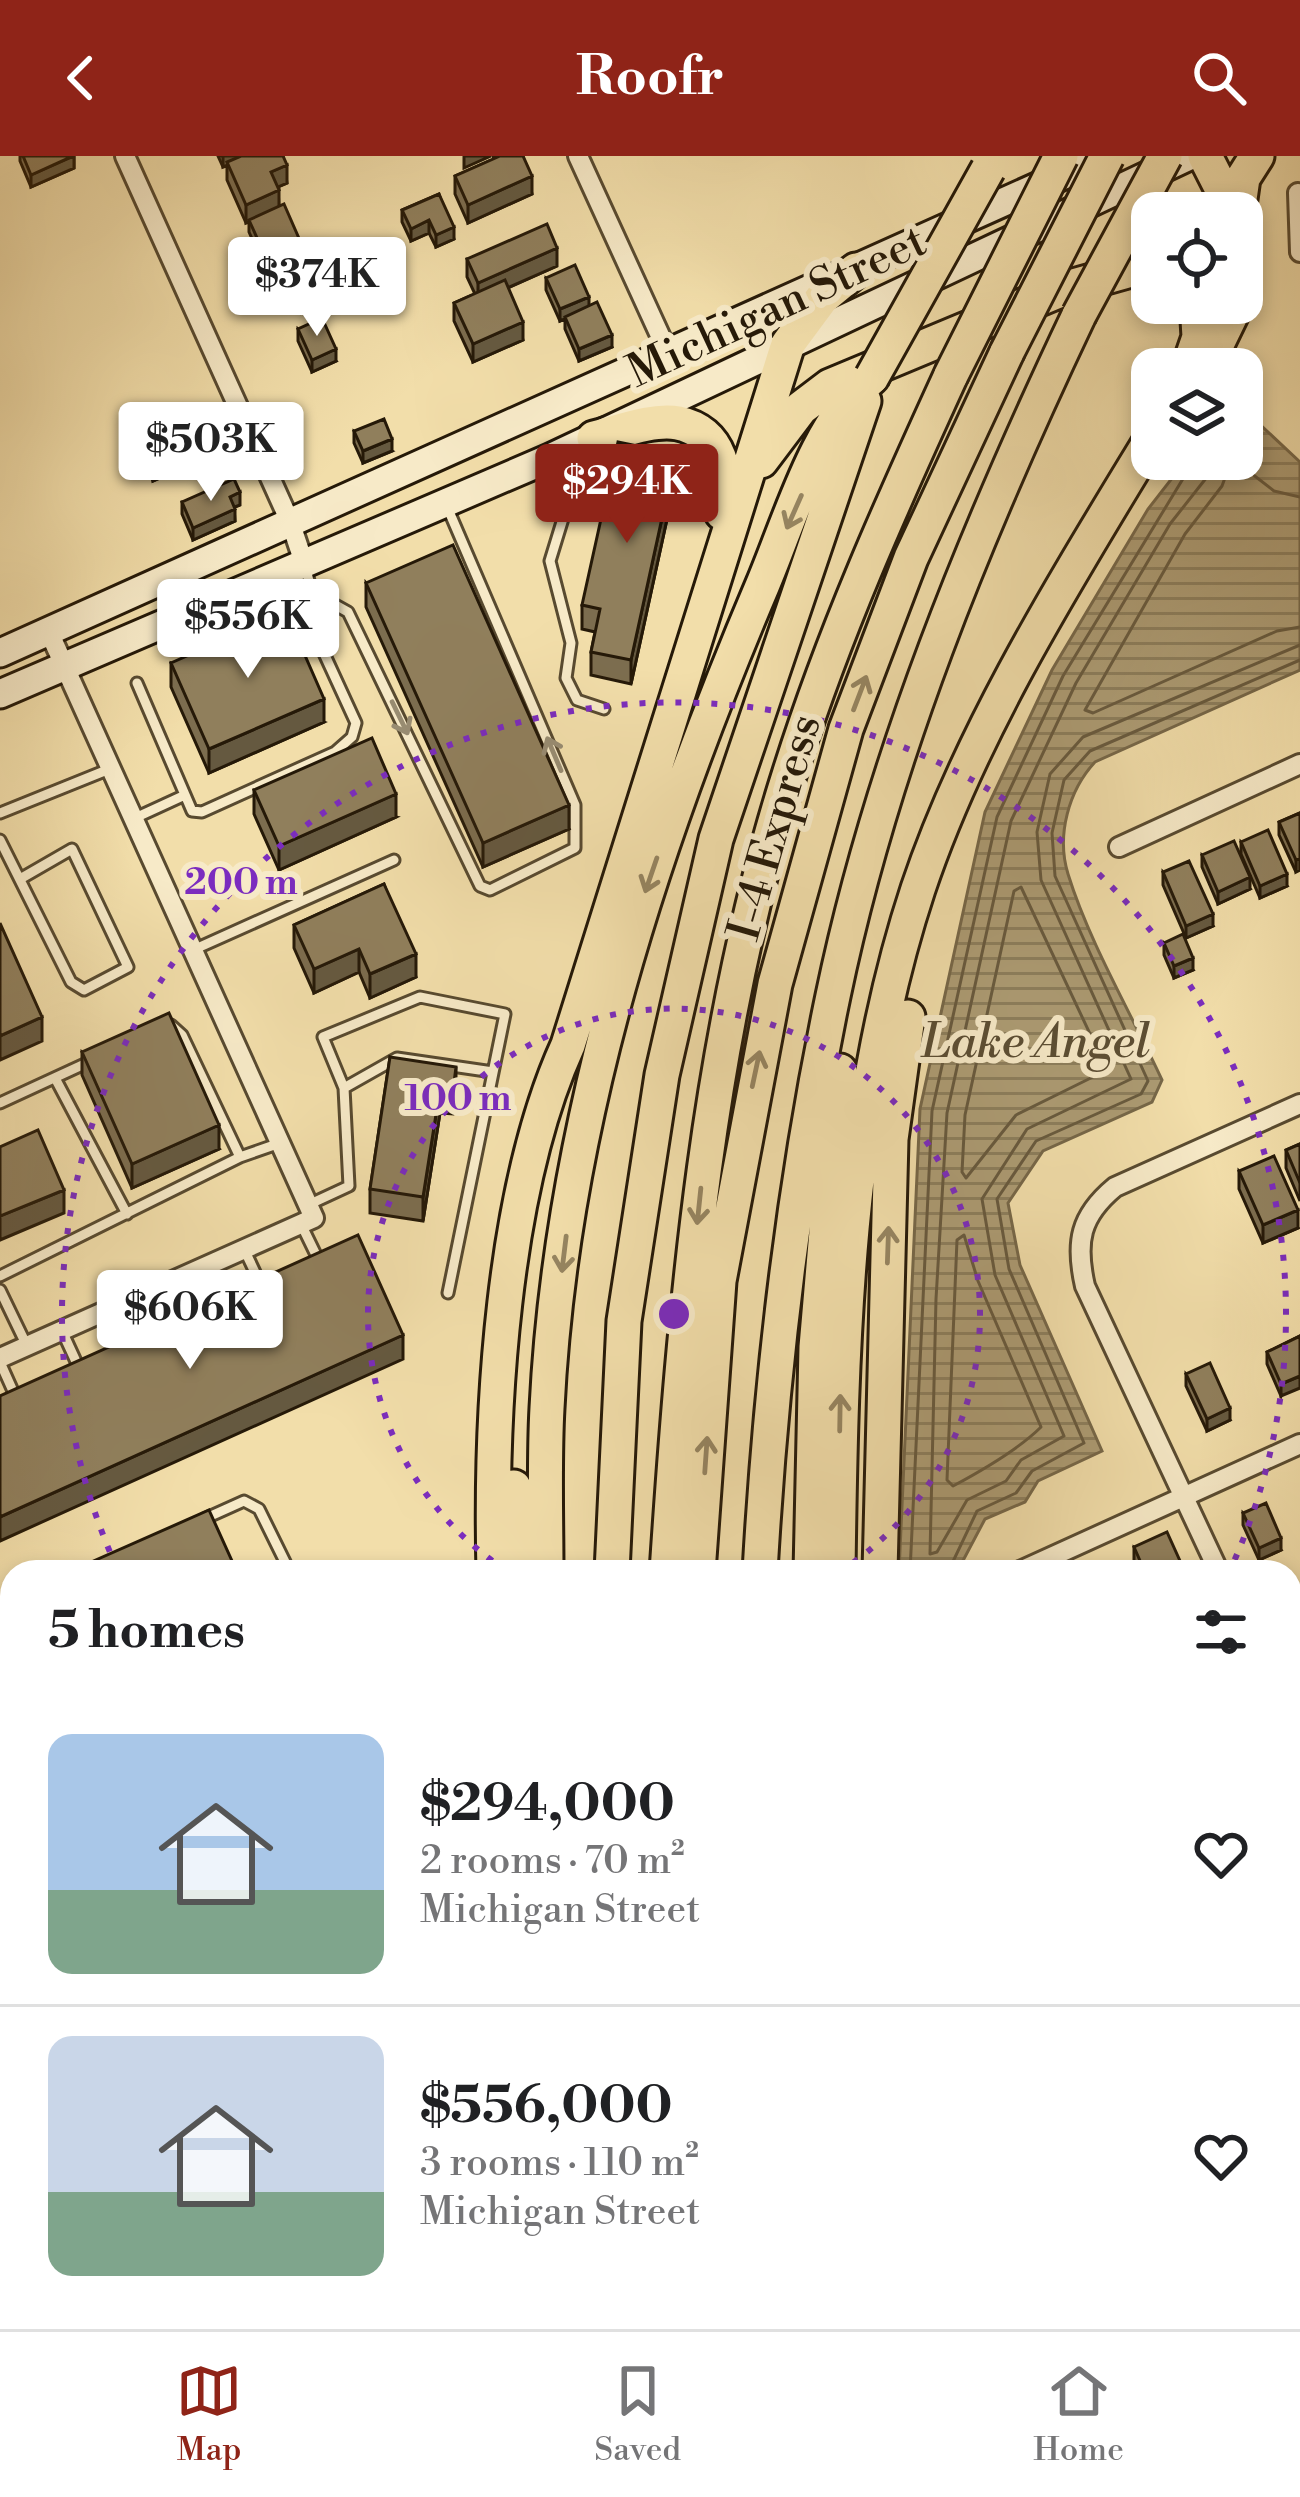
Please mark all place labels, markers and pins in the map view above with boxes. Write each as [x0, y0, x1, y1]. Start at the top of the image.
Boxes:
pin: $374K [233, 237, 401, 339]
pin: $503K [127, 402, 295, 504]
pin: $294K [543, 444, 711, 546]
pin: $556K [164, 579, 332, 681]
pin: $606K [106, 1270, 274, 1372]
centre of rings [653, 1293, 695, 1335]

